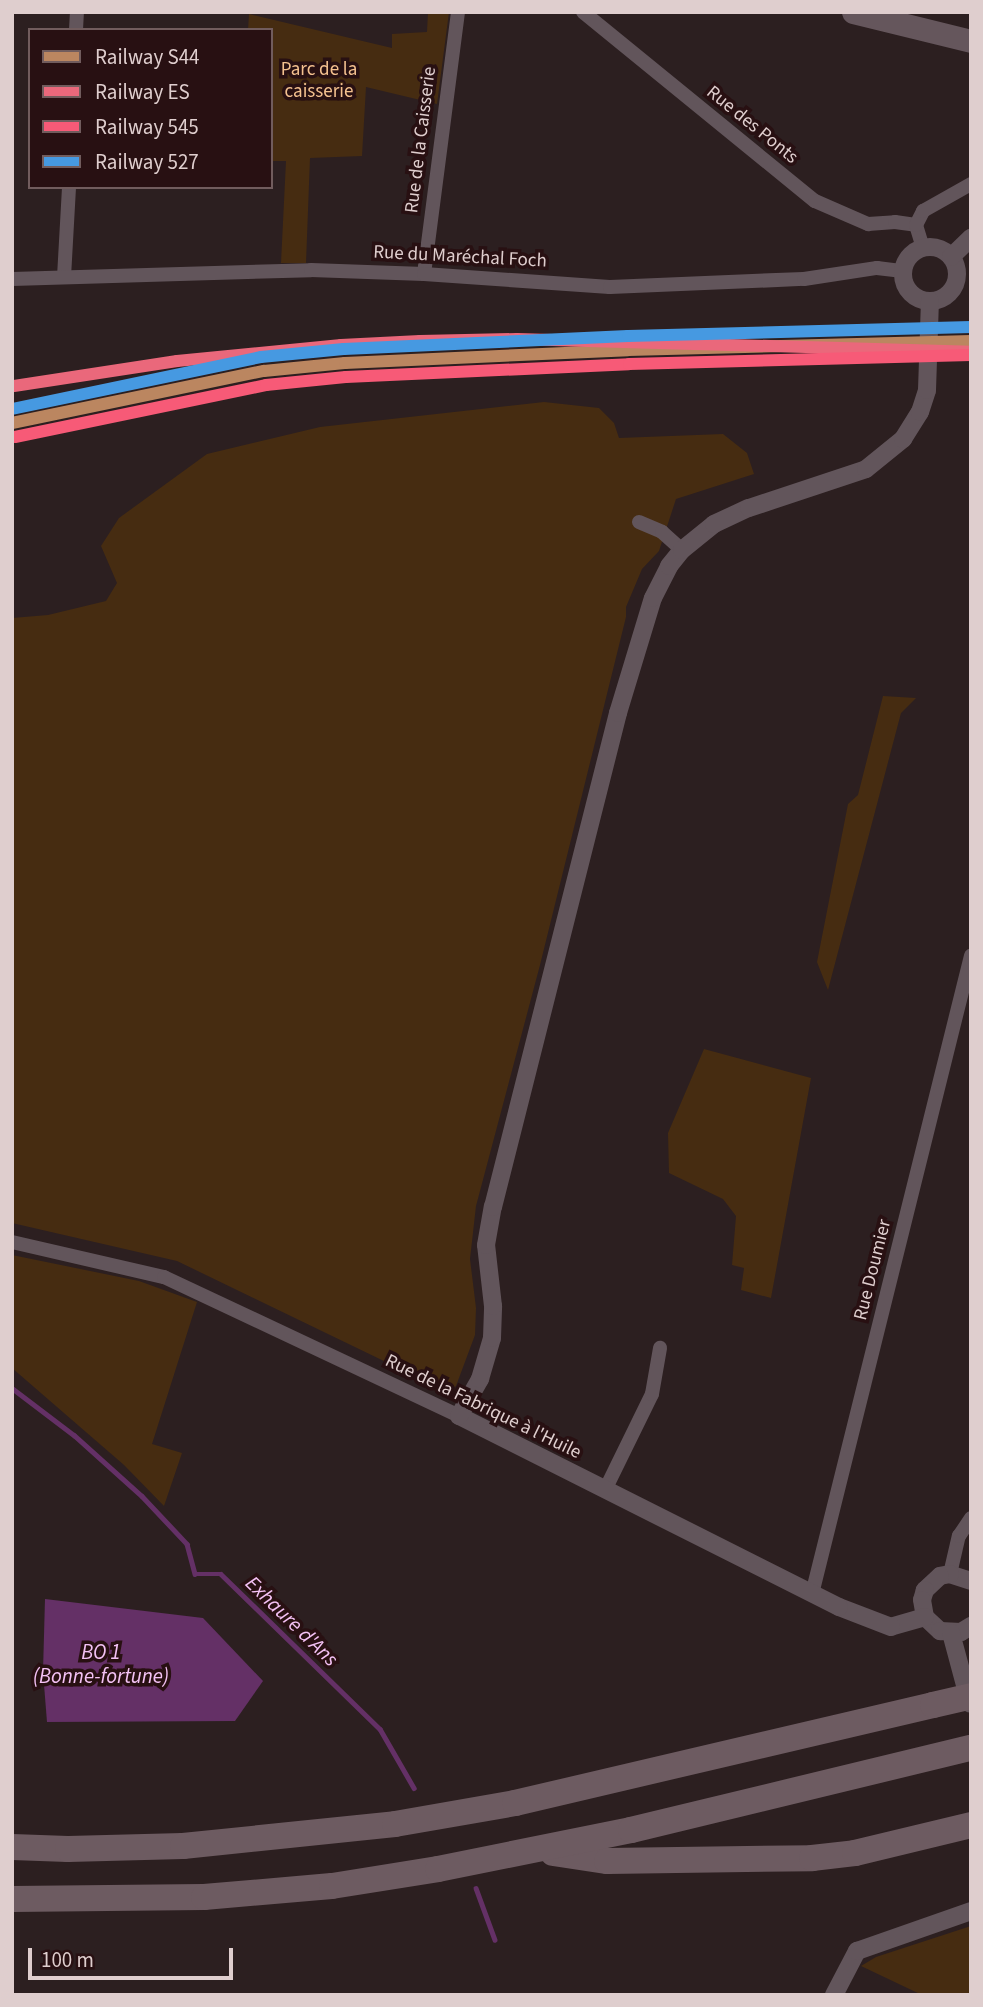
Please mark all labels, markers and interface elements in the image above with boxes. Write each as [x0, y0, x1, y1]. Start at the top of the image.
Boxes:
legend [28, 28, 273, 189]
text: Railway S44 [95, 42, 200, 72]
park label: Parc de la caisserie [281, 59, 357, 103]
street label: Rue de la Caisserie [401, 65, 441, 215]
text: Railway ES [95, 77, 190, 107]
street label: Rue des Ponts [702, 81, 802, 169]
text: Railway 545 [95, 112, 199, 142]
text: Railway 527 [95, 147, 199, 177]
street label: Rue du Maréchal Foch [373, 241, 547, 273]
street label: Rue Doumier [849, 1217, 897, 1323]
street label: Rue de la Fabrique à l'Huile [381, 1350, 585, 1464]
water label: Exhaure d'Ans [240, 1571, 344, 1671]
water label: BO 1 (Bonne-fortune) [33, 1639, 169, 1689]
scale bar [32, 1934, 236, 1978]
text: 100 m [41, 1945, 94, 1975]

